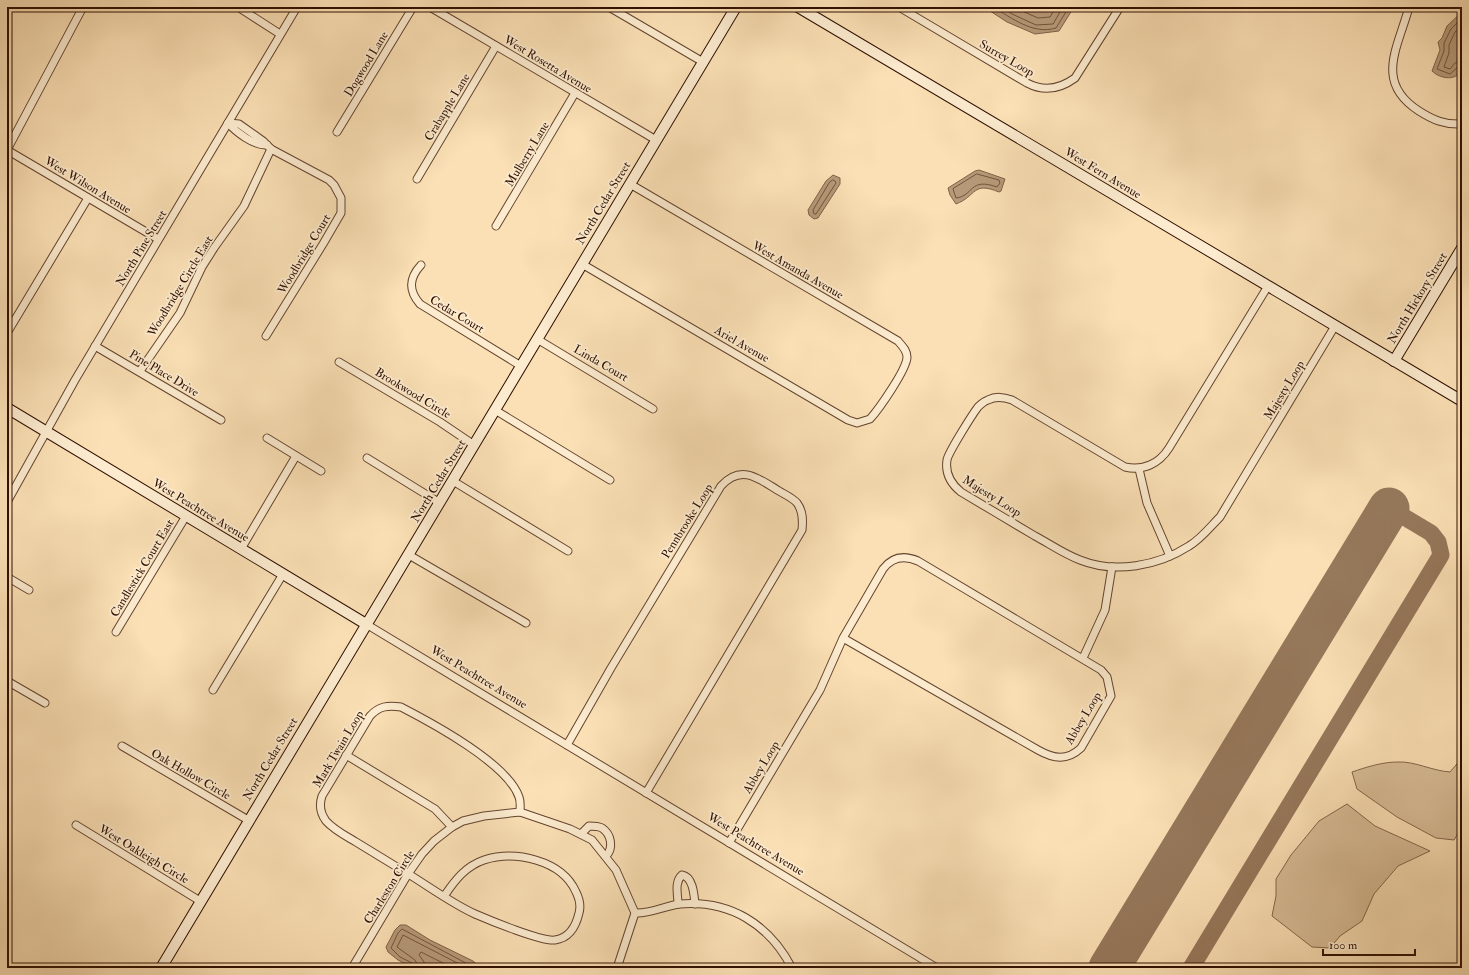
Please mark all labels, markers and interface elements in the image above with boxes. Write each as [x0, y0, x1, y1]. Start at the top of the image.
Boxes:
street label: Dogwood Lane [341, 29, 392, 100]
street label: West Rosetta Avenue [500, 32, 594, 97]
street label: Surrey Loop [977, 37, 1037, 80]
street label: Crabapple Lane [421, 71, 474, 144]
street label: Mulberry Lane [502, 119, 553, 189]
street label: West Fern Avenue [1061, 144, 1144, 202]
street label: West Wilson Avenue [41, 153, 134, 217]
street label: North Cedar Street [573, 159, 634, 247]
street label: North Pine Street [113, 207, 170, 289]
street label: Woodbridge Court [274, 211, 334, 298]
street label: Woodbridge Circle East [144, 233, 216, 340]
street label: West Amanda Avenue [749, 238, 846, 303]
street label: North Hickory Street [1384, 250, 1451, 347]
street label: Cedar Court [427, 292, 487, 337]
street label: Ariel Avenue [711, 322, 772, 366]
street label: Linda Court [571, 342, 631, 385]
street label: Pine Place Drive [126, 347, 201, 400]
street label: Majesty Loop [1261, 358, 1308, 423]
street label: Brookwood Circle [372, 365, 453, 422]
street label: North Cedar Street [408, 437, 469, 525]
street label: Majesty Loop [960, 472, 1024, 520]
street label: West Peachtree Avenue [149, 475, 252, 545]
street label: Pennbrooke Loop [658, 481, 716, 561]
street label: Candlestick Court East [107, 517, 178, 620]
street label: West Peachtree Avenue [427, 642, 530, 712]
street label: Abbey Loop [1061, 689, 1105, 748]
street label: Mark Twain Loop [310, 708, 367, 791]
street label: North Cedar Street [240, 715, 301, 803]
street label: Abbey Loop [739, 738, 783, 797]
street label: Oak Hollow Circle [148, 746, 233, 803]
street label: West Peachtree Avenue [704, 809, 807, 879]
street label: West Oakleigh Circle [95, 821, 191, 887]
street label: Charleston Circle [361, 848, 418, 927]
scale bar [1323, 931, 1415, 957]
text: 100 m [1329, 938, 1358, 953]

